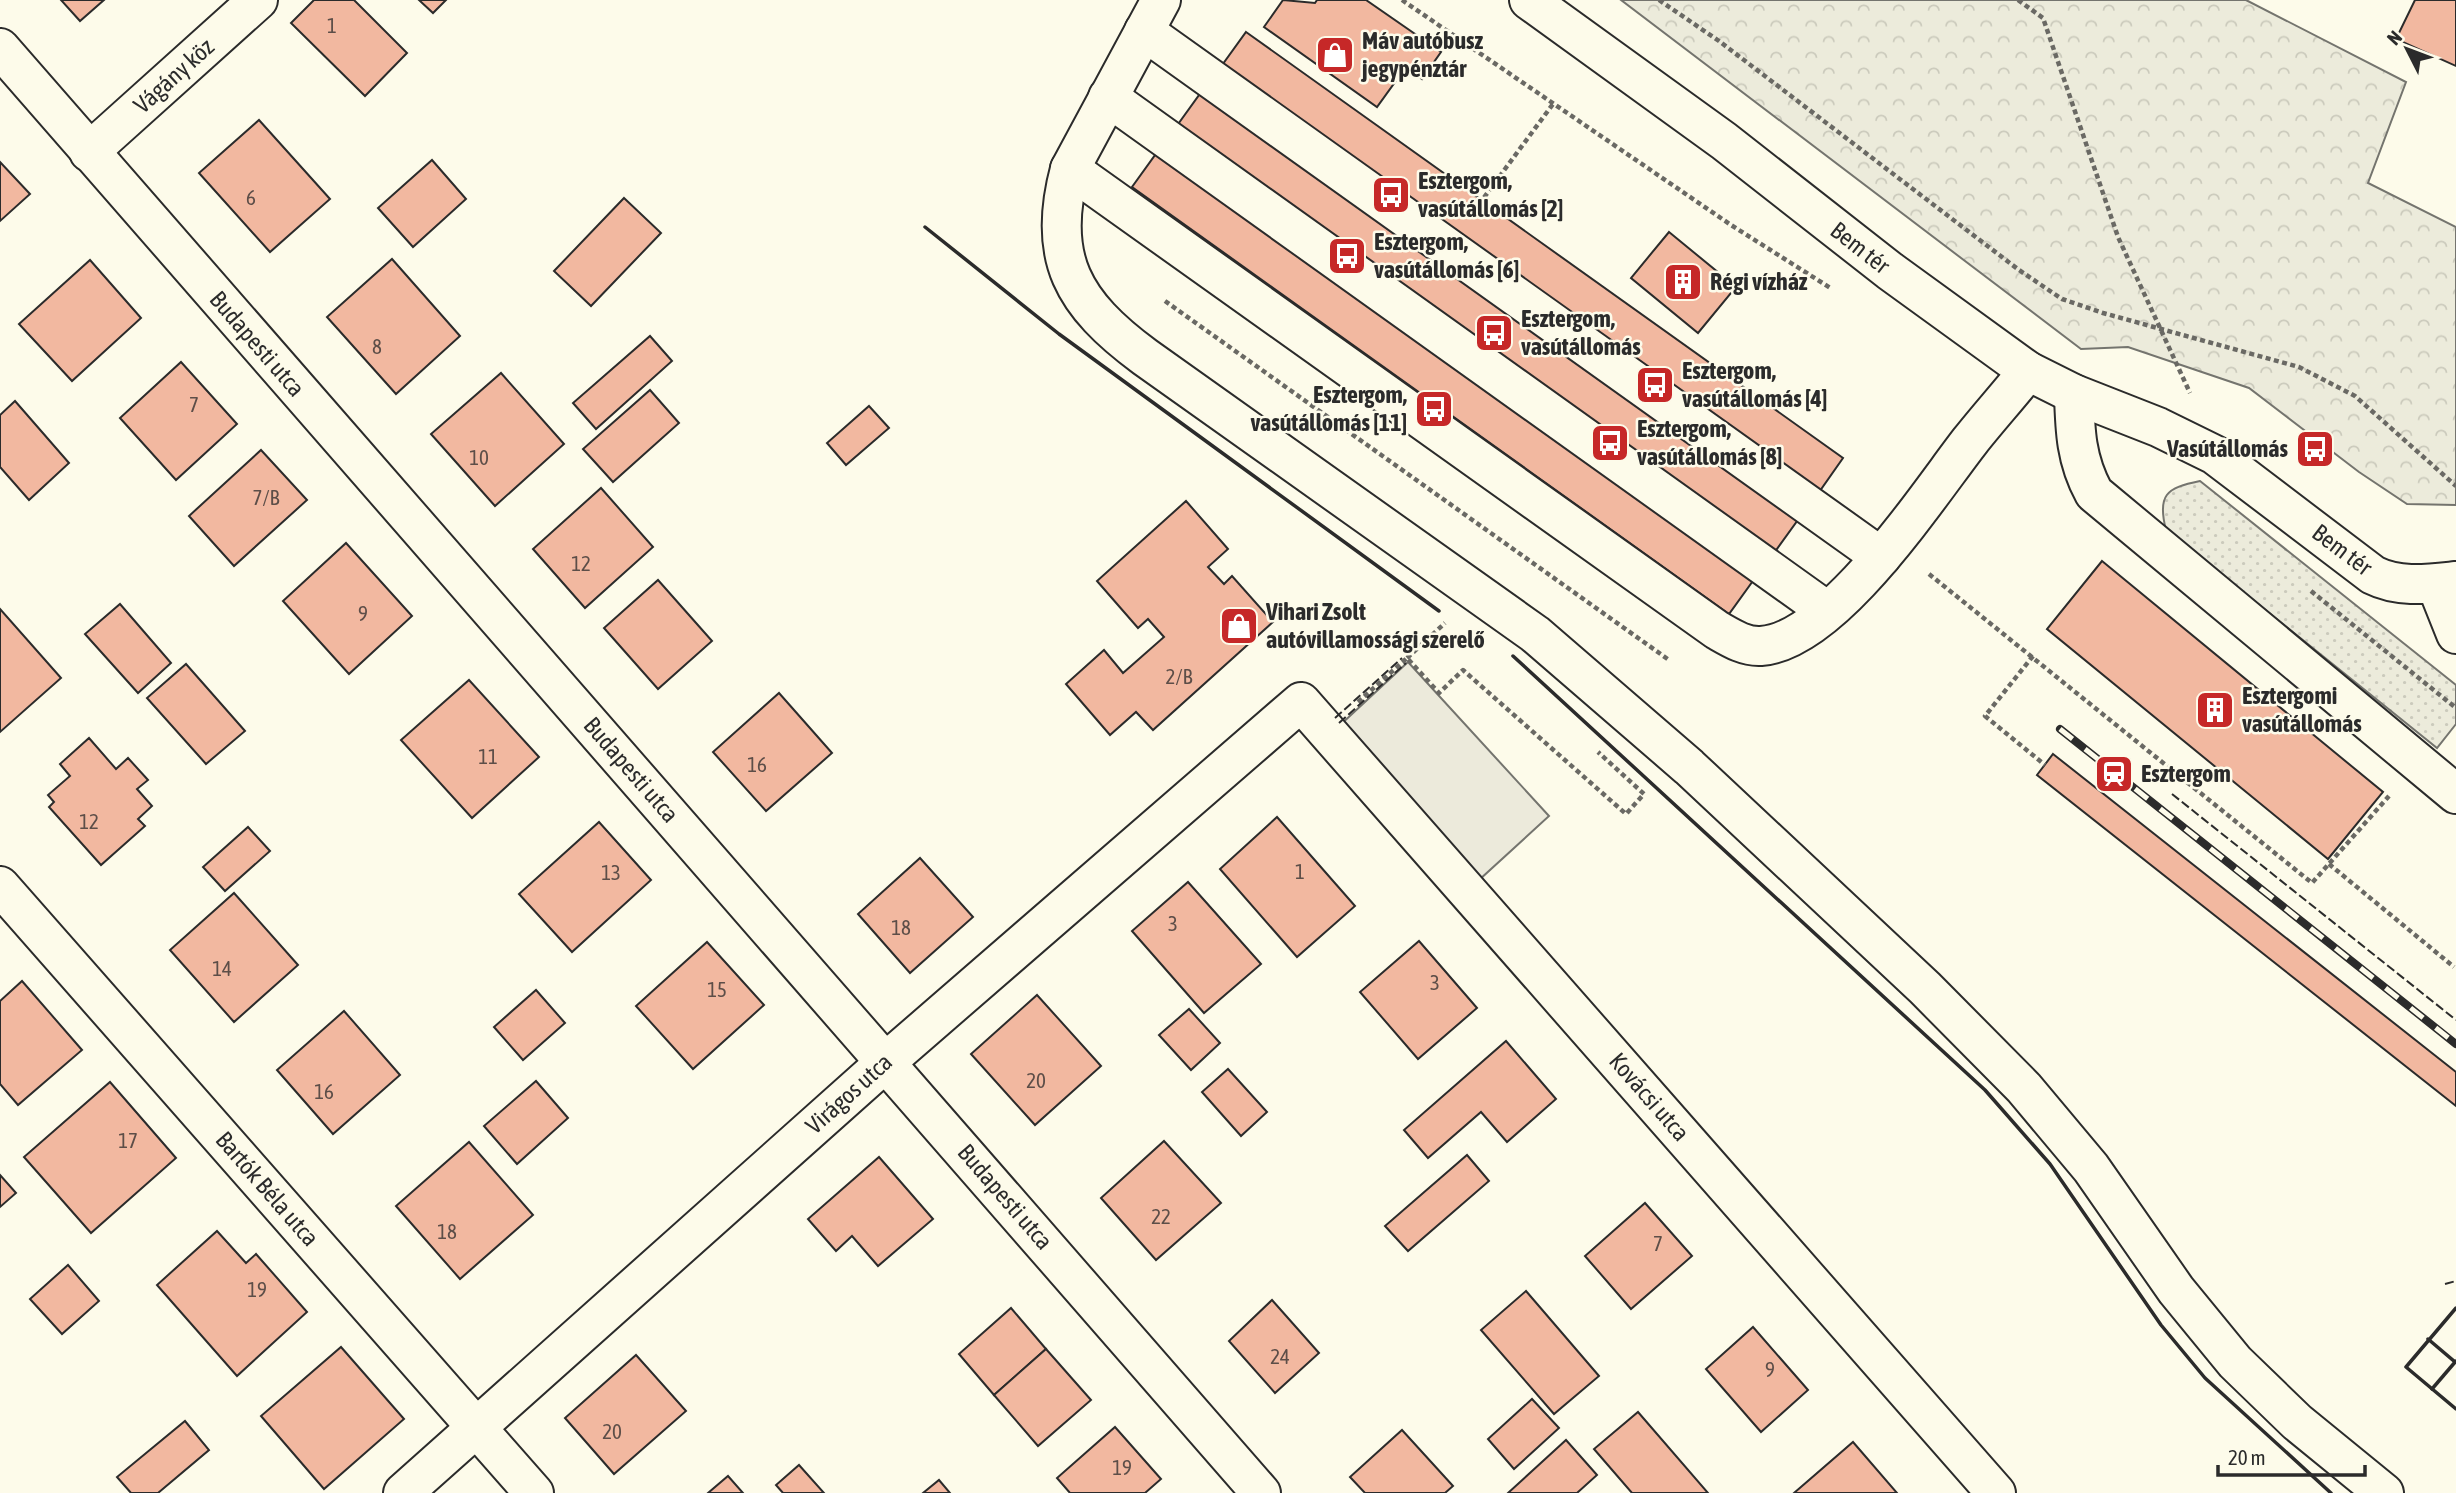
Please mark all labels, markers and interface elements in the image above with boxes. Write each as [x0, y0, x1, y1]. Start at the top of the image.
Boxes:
house number: 1 [327, 13, 337, 37]
north arrow [2372, 14, 2442, 84]
text: N [2382, 26, 2406, 49]
place label: Máv autóbusz jegypénztár [1360, 27, 1484, 82]
street label: Vágány köz [128, 33, 219, 118]
shop icon: Máv autóbusz jegypénztár [1314, 34, 1356, 76]
place label: Esztergom, vasútállomás [2] [1418, 167, 1563, 222]
bus stop icon: Esztergom, vasútállomás [2] [1370, 174, 1412, 216]
house number: 6 [246, 185, 256, 209]
street label: Bem tér [1825, 216, 1896, 280]
place label: Esztergom, vasútállomás [6] [1374, 228, 1519, 283]
bus stop icon: Esztergom, vasútállomás [6] [1326, 235, 1368, 277]
building icon: Régi vízház [1662, 261, 1704, 303]
place label: Régi vízház [1710, 268, 1808, 295]
street label: Budapesti utca [204, 286, 310, 402]
place label: Esztergom, vasútállomás [1521, 305, 1641, 360]
bus stop icon: Esztergom, vasútállomás [1473, 312, 1515, 354]
house number: 8 [372, 334, 382, 358]
place label: Esztergom, vasútállomás [4] [1682, 357, 1827, 412]
bus stop icon: Esztergom, vasútállomás [4] [1634, 364, 1676, 406]
place label: Esztergom, vasútállomás [11] [1250, 381, 1407, 436]
bus stop icon: Esztergom, vasútállomás [11] [1413, 388, 1455, 430]
house number: 7 [189, 392, 199, 416]
place label: Esztergom, vasútállomás [8] [1637, 415, 1782, 470]
bus stop icon: Esztergom, vasútállomás [8] [1589, 422, 1631, 464]
bus stop icon: Vasútállomás [2294, 428, 2336, 470]
place label: Vasútállomás [2166, 435, 2289, 462]
house number: 10 [469, 445, 489, 469]
house number: 7/B [253, 485, 279, 509]
street label: Bem tér [2307, 519, 2378, 581]
house number: 12 [571, 551, 591, 575]
place label: Vihari Zsolt autóvillamossági szerelő [1265, 598, 1485, 653]
house number: 9 [358, 601, 368, 625]
shop icon: Vihari Zsolt autóvillamossági szerelő [1218, 605, 1260, 647]
house number: 2/B [1166, 664, 1192, 688]
place label: Esztergomi vasútállomás [2242, 682, 2362, 737]
building icon: Esztergomi vasútállomás [2194, 689, 2236, 731]
street label: Budapesti utca [578, 712, 684, 828]
house number: 11 [478, 744, 498, 768]
house number: 16 [747, 752, 767, 776]
station icon: Esztergom [2093, 753, 2135, 795]
place label: Esztergom [2141, 760, 2231, 787]
house number: 12 [79, 809, 99, 833]
house number: 1 [1295, 859, 1305, 883]
house number: 13 [601, 860, 621, 884]
house number: 3 [1168, 911, 1178, 935]
house number: 18 [891, 915, 911, 939]
house number: 14 [212, 956, 232, 980]
house number: 3 [1430, 970, 1440, 994]
house number: 15 [707, 977, 727, 1001]
street label: Kovácsi utca [1604, 1047, 1695, 1146]
street label: Virágos utca [800, 1048, 897, 1139]
house number: 20 [1026, 1068, 1046, 1092]
house number: 16 [314, 1079, 334, 1103]
street label: Bartók Béla utca [210, 1126, 324, 1251]
house number: 17 [118, 1128, 138, 1152]
street label: Budapesti utca [952, 1139, 1058, 1255]
house number: 22 [1151, 1204, 1171, 1228]
house number: 18 [437, 1219, 457, 1243]
house number: 7 [1653, 1231, 1663, 1255]
house number: 19 [247, 1277, 267, 1301]
house number: 24 [1270, 1344, 1290, 1368]
house number: 9 [1765, 1357, 1775, 1381]
house number: 20 [602, 1419, 622, 1443]
scale bar [2218, 1434, 2365, 1478]
text: 20 m [2228, 1445, 2266, 1469]
house number: 19 [1112, 1455, 1132, 1479]

